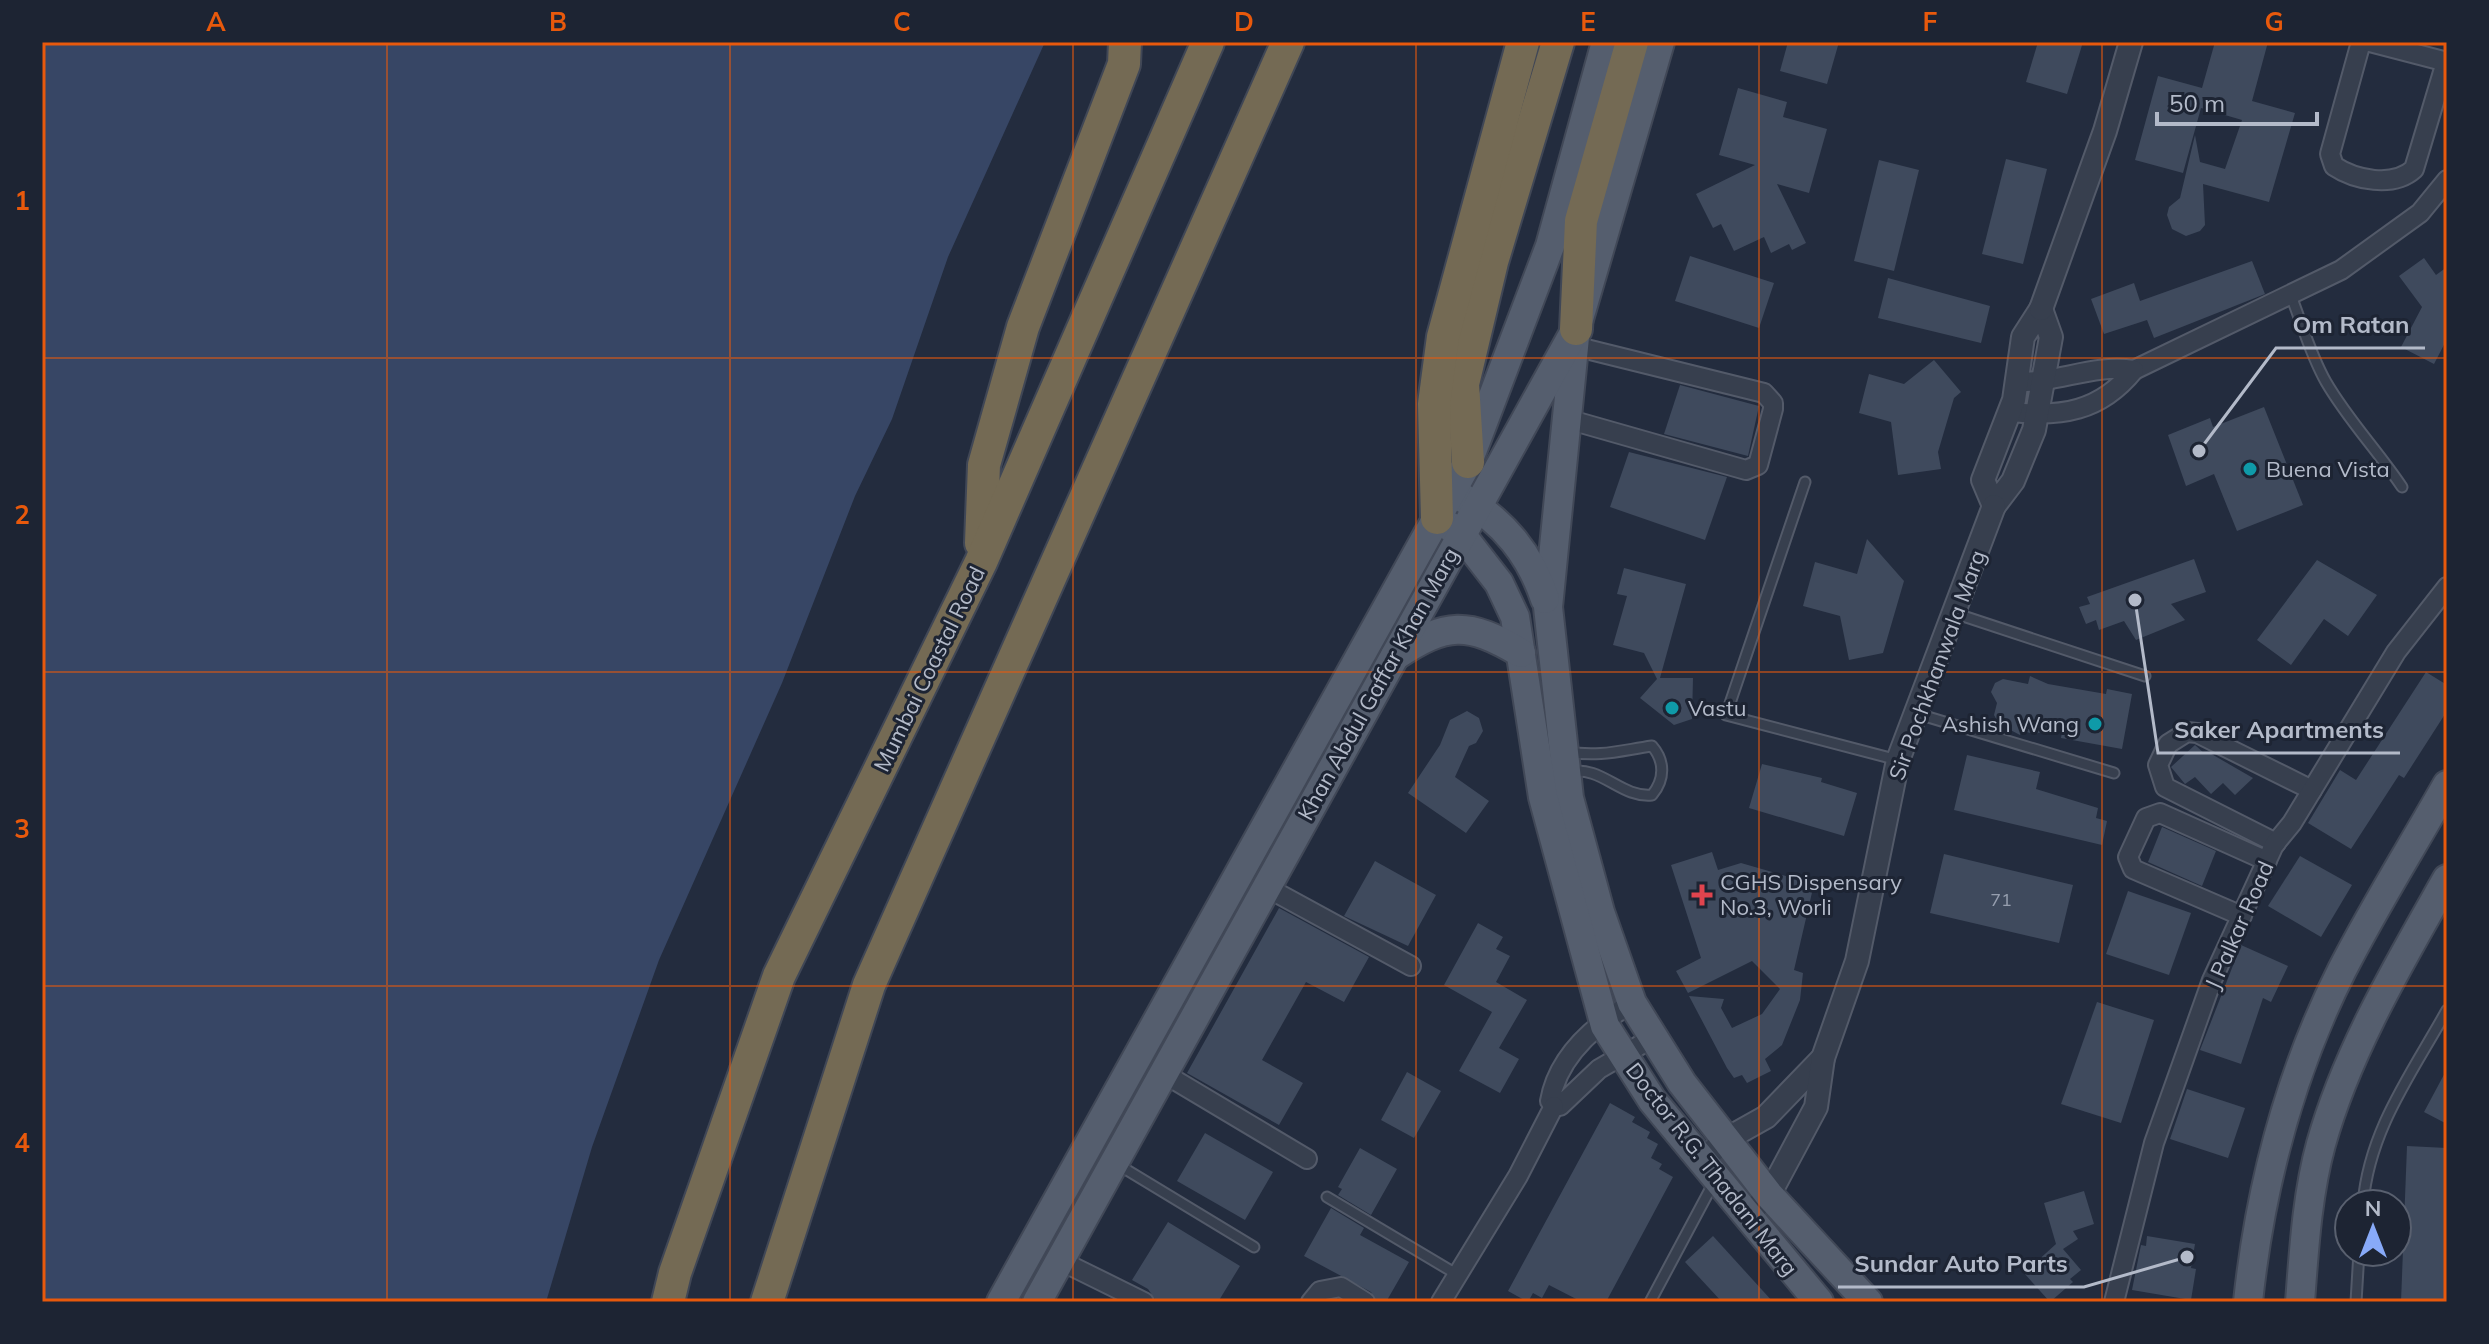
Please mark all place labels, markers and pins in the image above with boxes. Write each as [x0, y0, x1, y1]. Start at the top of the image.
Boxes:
callout: Om Ratan [2276, 300, 2425, 348]
place label: Buena Vista [2266, 455, 2390, 483]
marker: Buena Vista [2241, 460, 2259, 478]
place label: Vastu [1688, 694, 1747, 722]
marker: Vastu [1663, 699, 1681, 717]
callout: Saker Apartments [2158, 705, 2400, 753]
place label: Ashish Wang [1942, 710, 2079, 738]
marker: Ashish Wang [2086, 715, 2104, 733]
place label: CGHS Dispensary No.3, Worli [1720, 868, 1902, 921]
marker: CGHS Dispensary No.3, Worli [1691, 884, 1713, 906]
callout: Sundar Auto Parts [1838, 1239, 2084, 1287]

